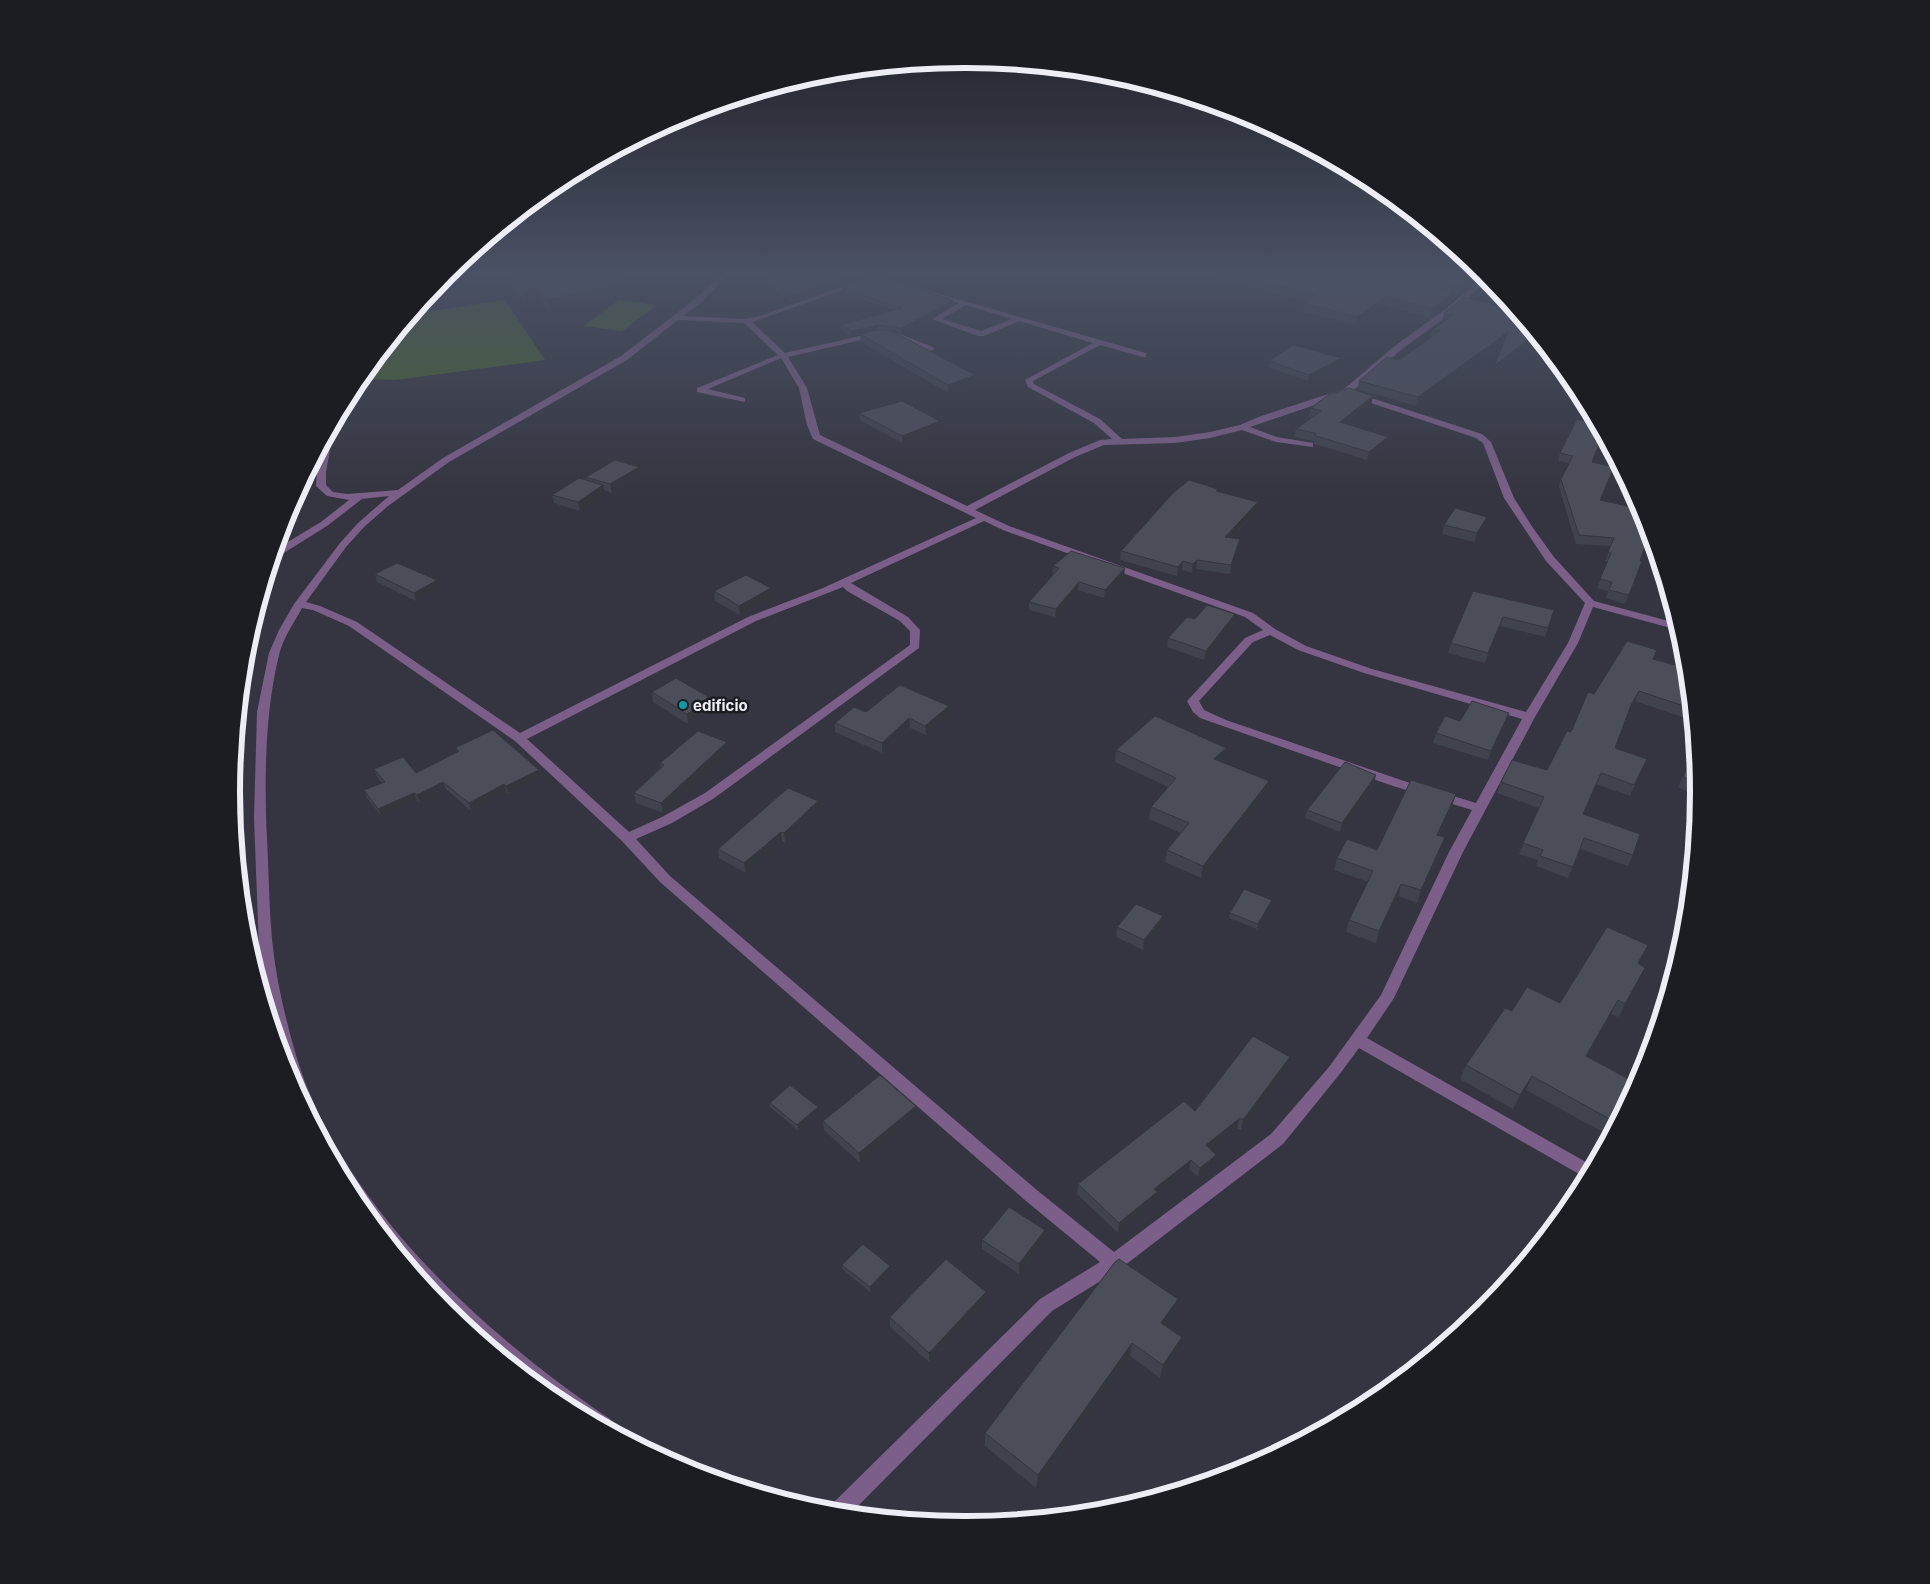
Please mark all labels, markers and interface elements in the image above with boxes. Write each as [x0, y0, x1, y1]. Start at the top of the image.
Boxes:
place label: edificio [693, 696, 748, 715]
marker: edificio [677, 699, 689, 711]

